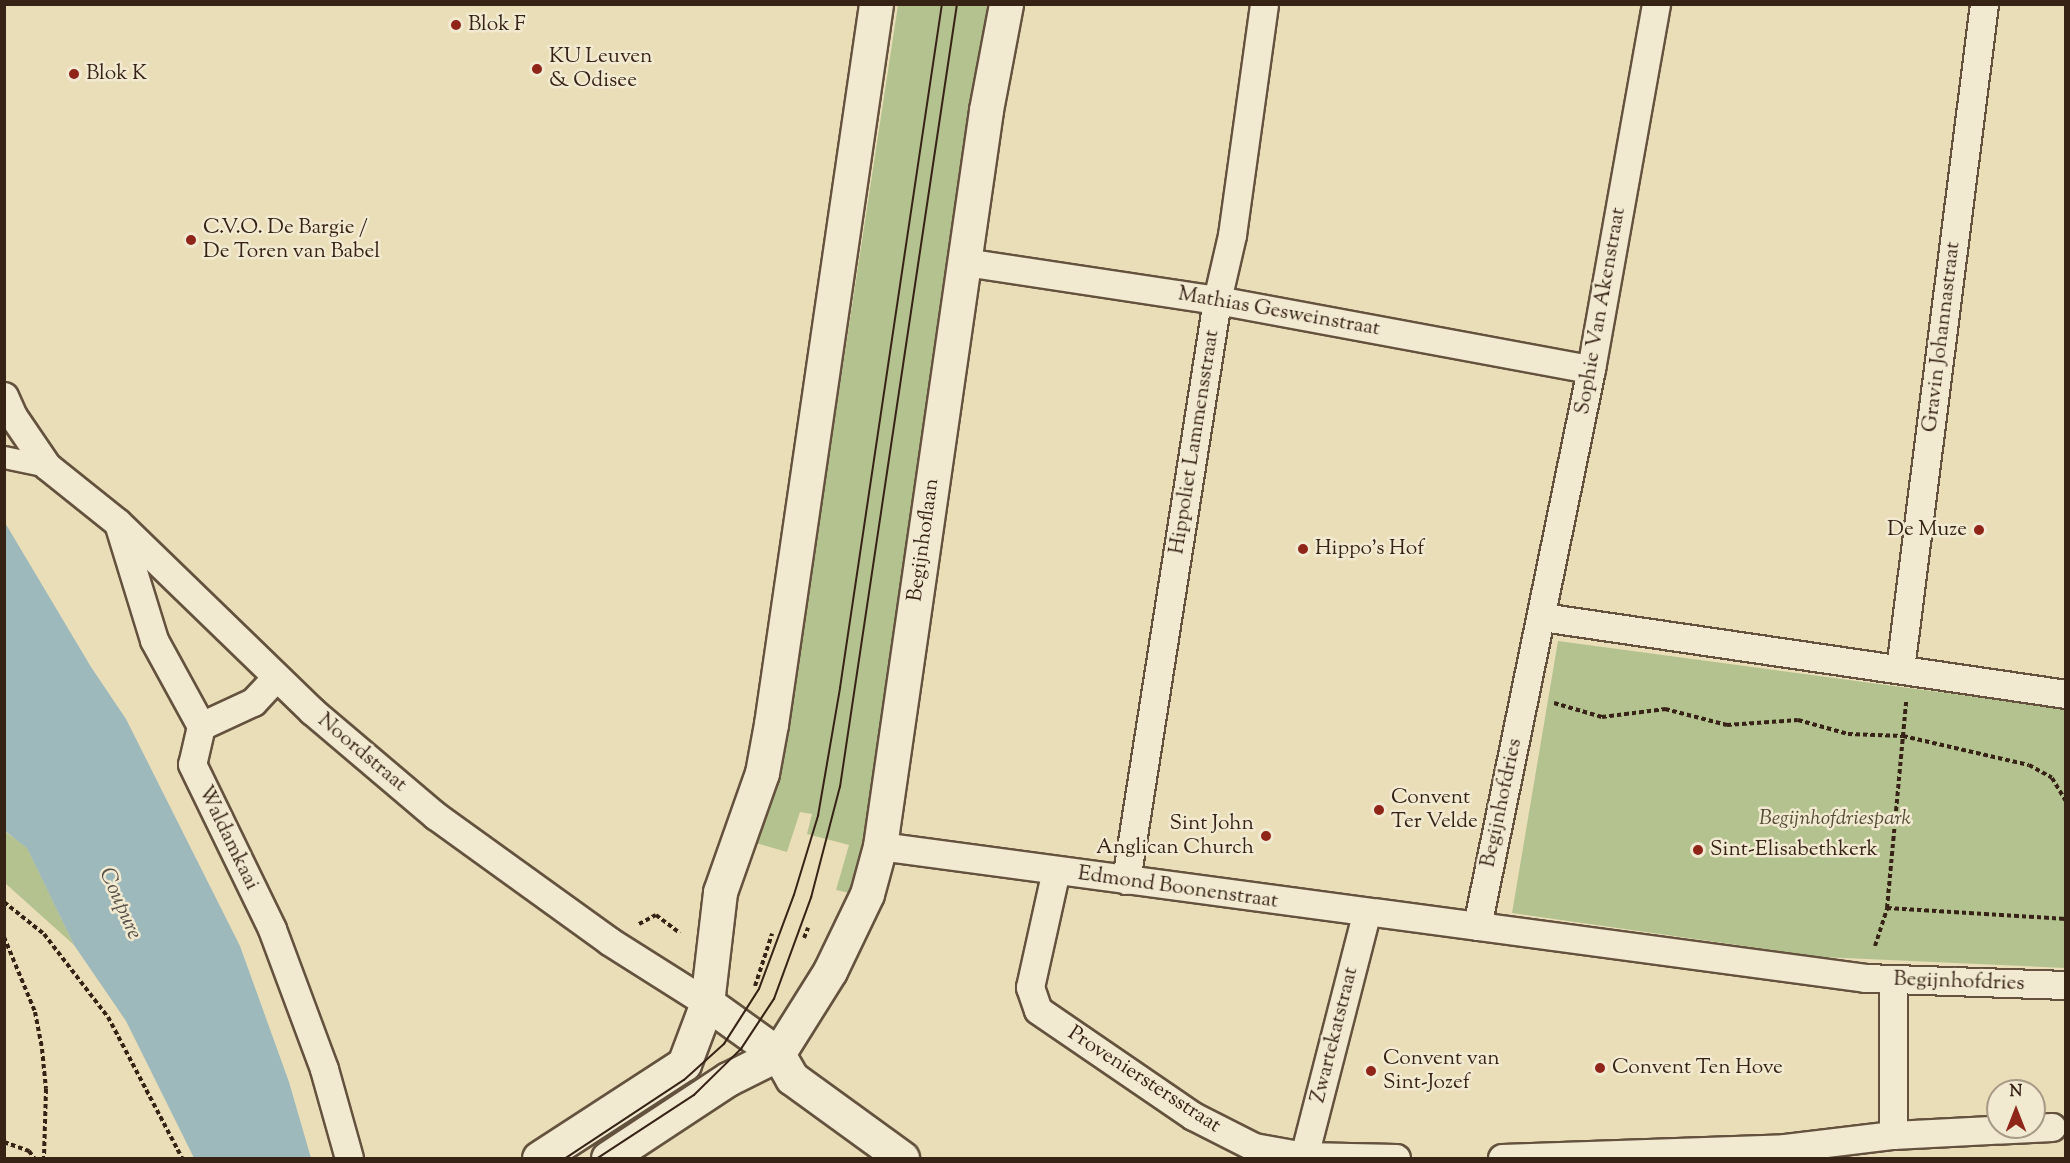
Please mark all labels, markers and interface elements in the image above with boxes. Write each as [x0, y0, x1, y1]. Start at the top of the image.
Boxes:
place label: Blok F [468, 12, 526, 38]
marker: Blok F [449, 18, 463, 32]
place label: KU Leuven & Odisee [549, 44, 652, 94]
place label: Blok K [86, 61, 147, 87]
marker: KU Leuven & Odisee [530, 62, 544, 76]
marker: Blok K [67, 67, 81, 81]
street label: Sophie Van Akenstraat [1570, 205, 1632, 417]
place label: C.V.O. De Bargie / De Toren van Babel [203, 215, 380, 265]
marker: C.V.O. De Bargie / De Toren van Babel [184, 233, 198, 247]
street label: Gravin Johannastraat [1918, 240, 1966, 434]
street label: Mathias Gesweinstraat [1176, 282, 1382, 342]
street label: Hippoliet Lammensstraat [1165, 328, 1225, 556]
street label: Begijnhoflaan [903, 477, 945, 603]
place label: De Muze [1887, 517, 1967, 543]
marker: De Muze [1972, 523, 1986, 537]
place label: Hippo's Hof [1315, 536, 1424, 562]
marker: Hippo's Hof [1296, 542, 1310, 556]
street label: Noordstraat [312, 708, 412, 798]
street label: Begijnhofdries [1476, 736, 1528, 870]
street label: Waldamkaai [192, 782, 264, 894]
place label: Convent Ter Velde [1391, 785, 1478, 835]
marker: Convent Ter Velde [1372, 803, 1386, 817]
park label: Begijnhofdriespark [1759, 806, 1911, 832]
place label: Sint John Anglican Church [1096, 811, 1254, 861]
marker: Sint John Anglican Church [1259, 829, 1273, 843]
place label: Sint-Elisabethkerk [1710, 837, 1878, 863]
marker: Sint-Elisabethkerk [1691, 843, 1705, 857]
street label: Edmond Boonenstraat [1076, 861, 1280, 915]
water label: Coupure [92, 864, 146, 944]
street label: Zwartekatstraat [1306, 964, 1364, 1106]
street label: Begijnhofdries [1893, 967, 2025, 997]
street label: Provenierstersstraat [1063, 1021, 1225, 1139]
place label: Convent van Sint-Jozef [1383, 1046, 1500, 1096]
place label: Convent Ten Hove [1612, 1055, 1783, 1081]
marker: Convent Ten Hove [1593, 1061, 1607, 1075]
marker: Convent van Sint-Jozef [1364, 1064, 1378, 1078]
north arrow [1986, 1079, 2046, 1139]
text: N [2010, 1081, 2022, 1104]

